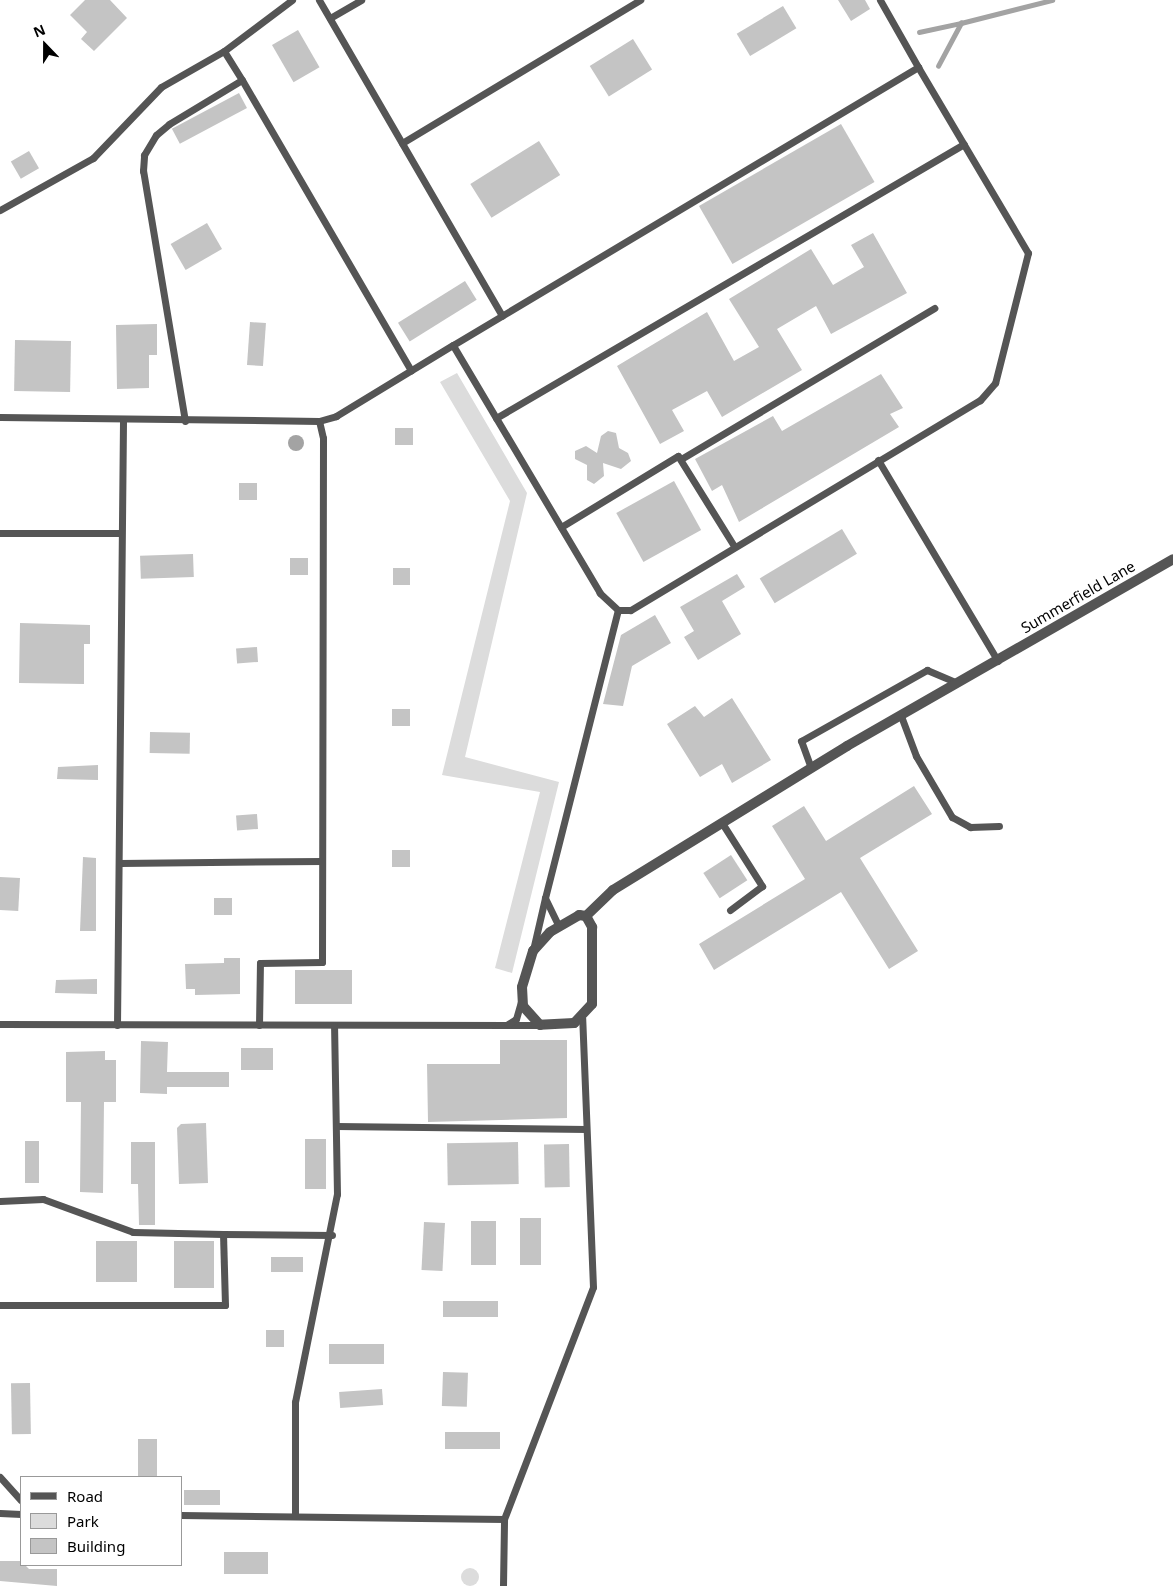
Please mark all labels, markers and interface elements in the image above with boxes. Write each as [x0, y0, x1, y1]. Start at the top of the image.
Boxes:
north arrow [20, 20, 70, 70]
text: N [30, 20, 48, 42]
street label: Summerfield Lane [1018, 557, 1138, 637]
legend [20, 1476, 182, 1566]
text: Road [67, 1486, 103, 1506]
text: Park [67, 1511, 99, 1531]
text: Building [67, 1536, 125, 1556]

